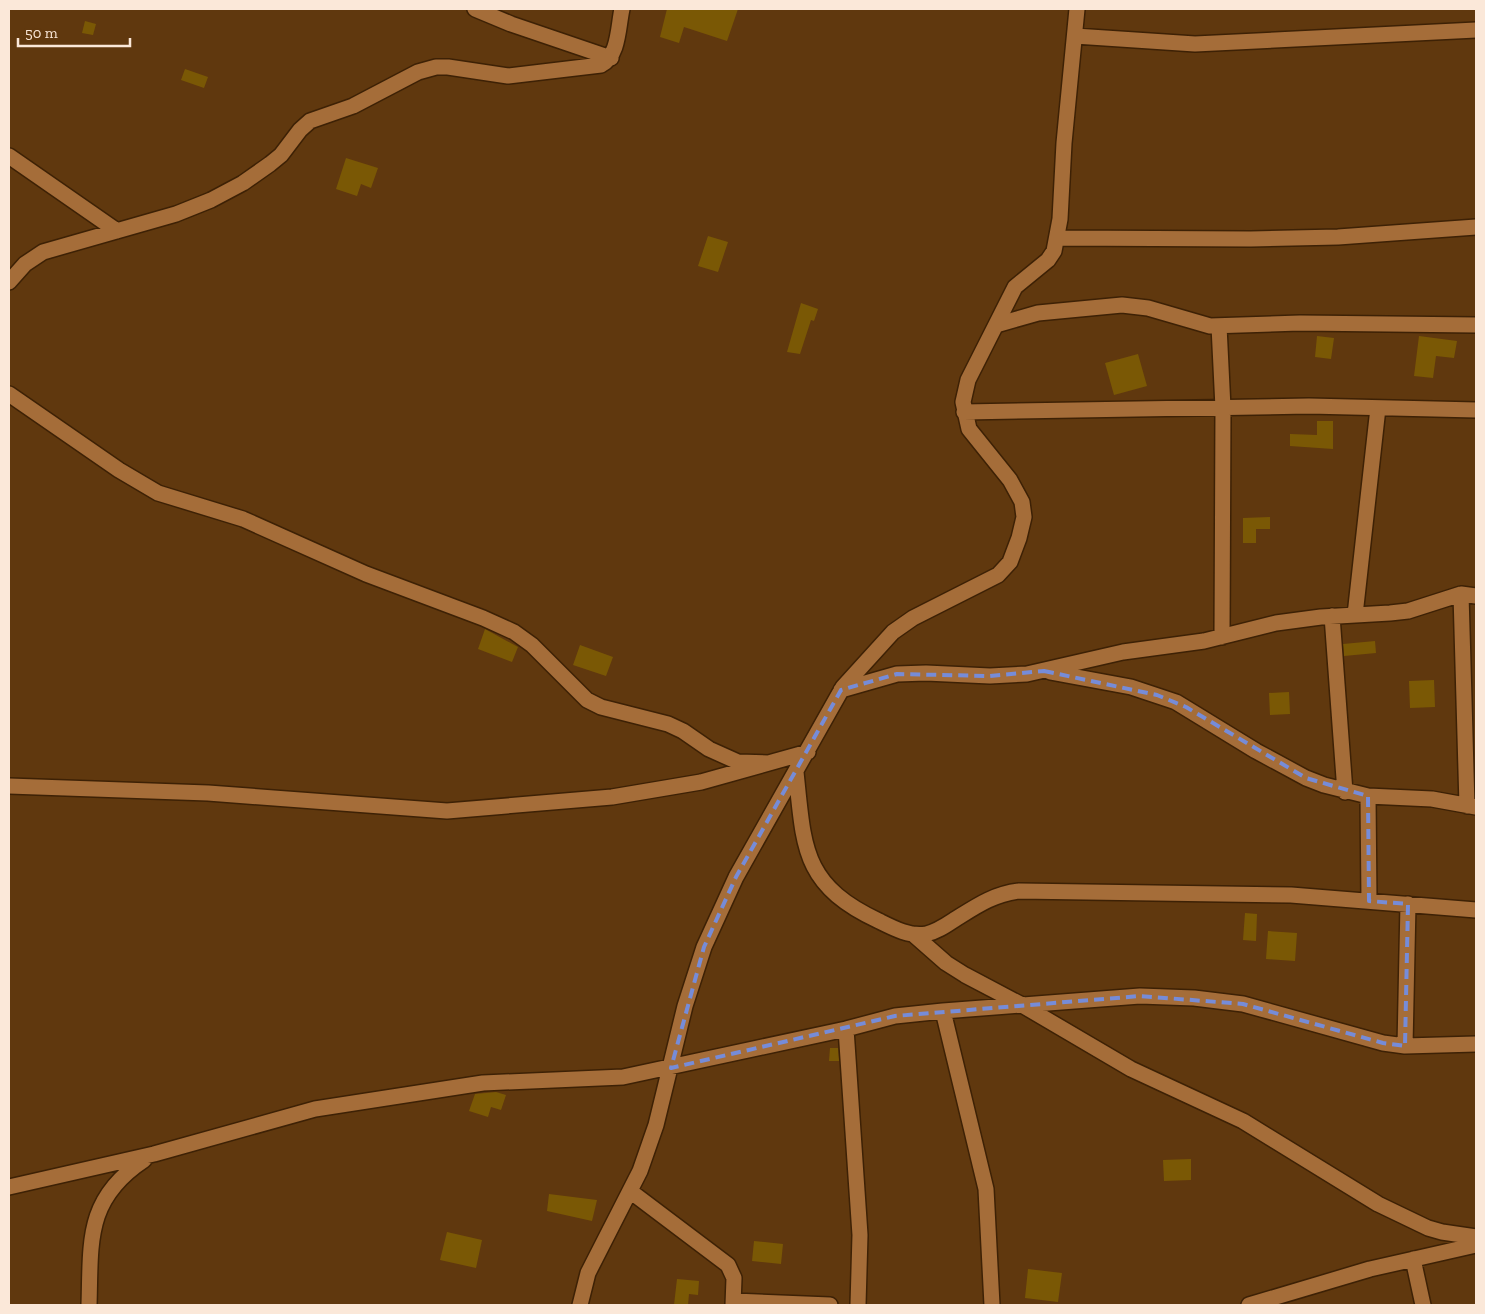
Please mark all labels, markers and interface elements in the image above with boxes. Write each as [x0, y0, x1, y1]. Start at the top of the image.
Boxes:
scale bar [18, 15, 130, 47]
text: 50 m [25, 24, 58, 42]

